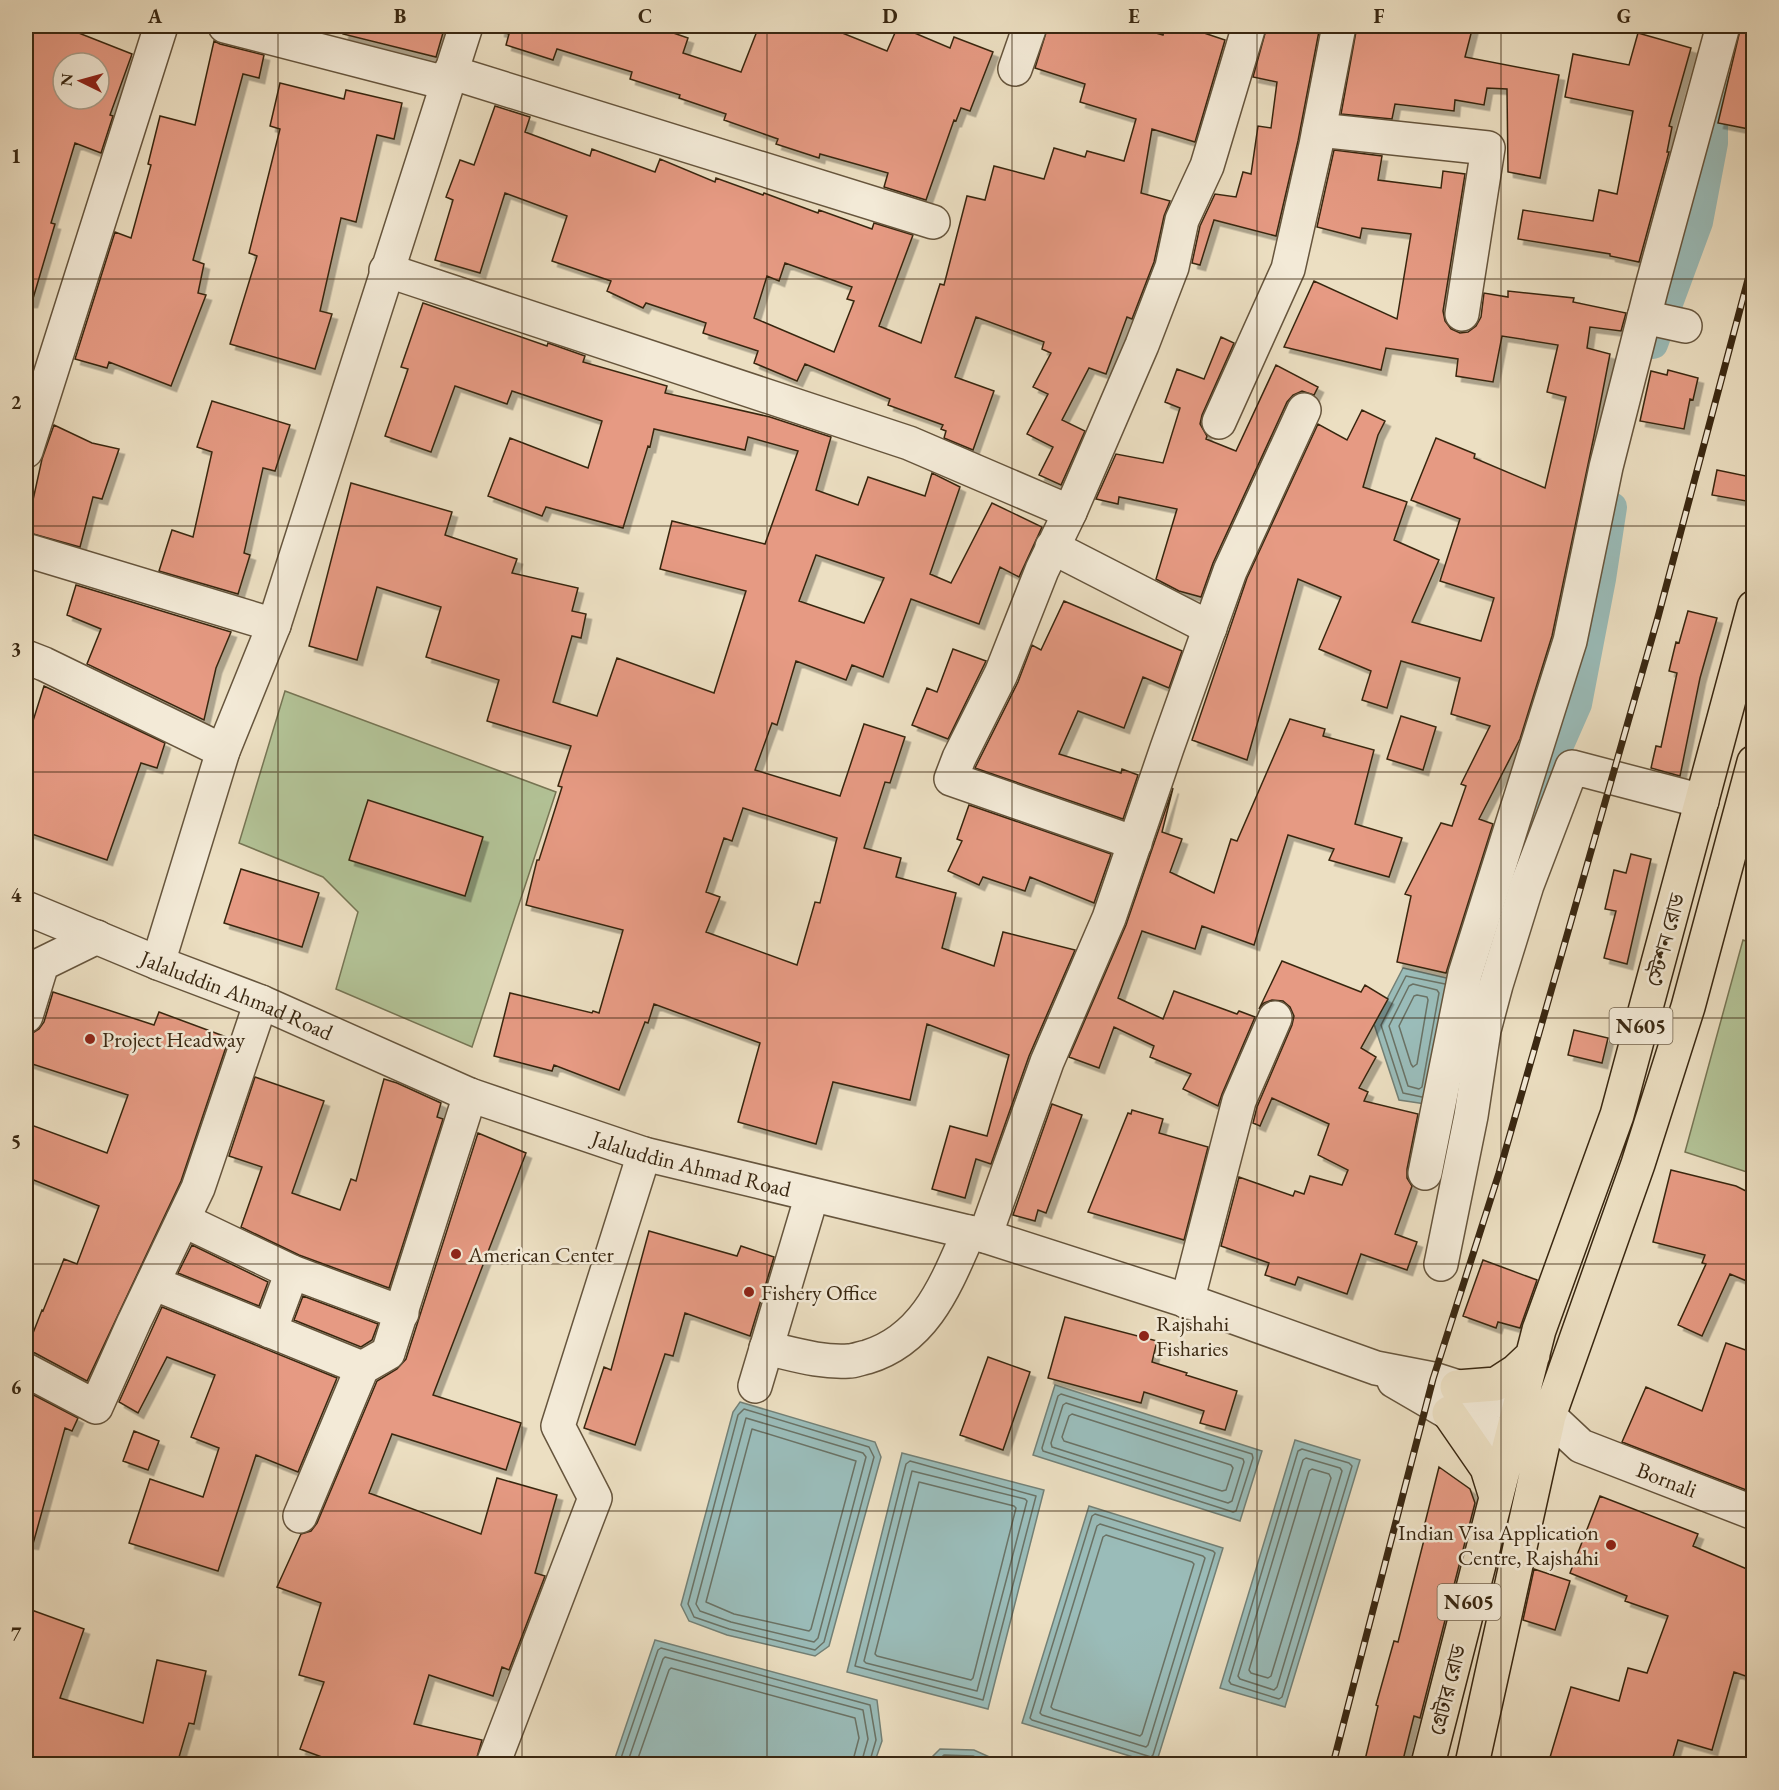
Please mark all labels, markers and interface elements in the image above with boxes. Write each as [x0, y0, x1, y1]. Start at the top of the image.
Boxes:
text: A [147, 3, 163, 29]
text: B [394, 3, 406, 29]
text: C [638, 3, 652, 29]
text: D [882, 3, 898, 29]
text: E [1128, 3, 1140, 29]
text: F [1374, 3, 1385, 29]
text: G [1617, 3, 1631, 29]
north arrow [51, 51, 111, 111]
text: N [56, 72, 78, 87]
text: 1 [11, 143, 21, 169]
text: 2 [11, 389, 22, 415]
text: 3 [11, 636, 21, 662]
text: 4 [11, 882, 22, 908]
street label: স্টেশন রোড [1639, 889, 1692, 990]
street label: Jalaluddin Ahmad Road [134, 943, 338, 1048]
road number: N605 [1610, 1008, 1672, 1044]
place label: Project Headway [102, 1025, 246, 1054]
marker: Project Headway [83, 1032, 97, 1046]
street label: Jalaluddin Ahmad Road [586, 1123, 795, 1204]
text: 5 [11, 1128, 21, 1154]
place label: American Center [467, 1240, 614, 1269]
marker: American Center [449, 1247, 463, 1261]
place label: Fishery Office [761, 1278, 877, 1307]
marker: Fishery Office [742, 1285, 756, 1299]
place label: Rajshahi Fisharies [1156, 1309, 1229, 1363]
marker: Rajshahi Fisharies [1137, 1329, 1151, 1343]
text: 6 [11, 1374, 22, 1400]
street label: Bornali [1632, 1455, 1701, 1505]
place label: Indian Visa Application Centre, Rajshahi [1398, 1518, 1599, 1572]
marker: Indian Visa Application Centre, Rajshahi [1604, 1538, 1618, 1552]
road number: N605 [1438, 1584, 1500, 1620]
text: 7 [11, 1621, 22, 1647]
street label: গ্রেটার রোড [1422, 1640, 1473, 1738]

